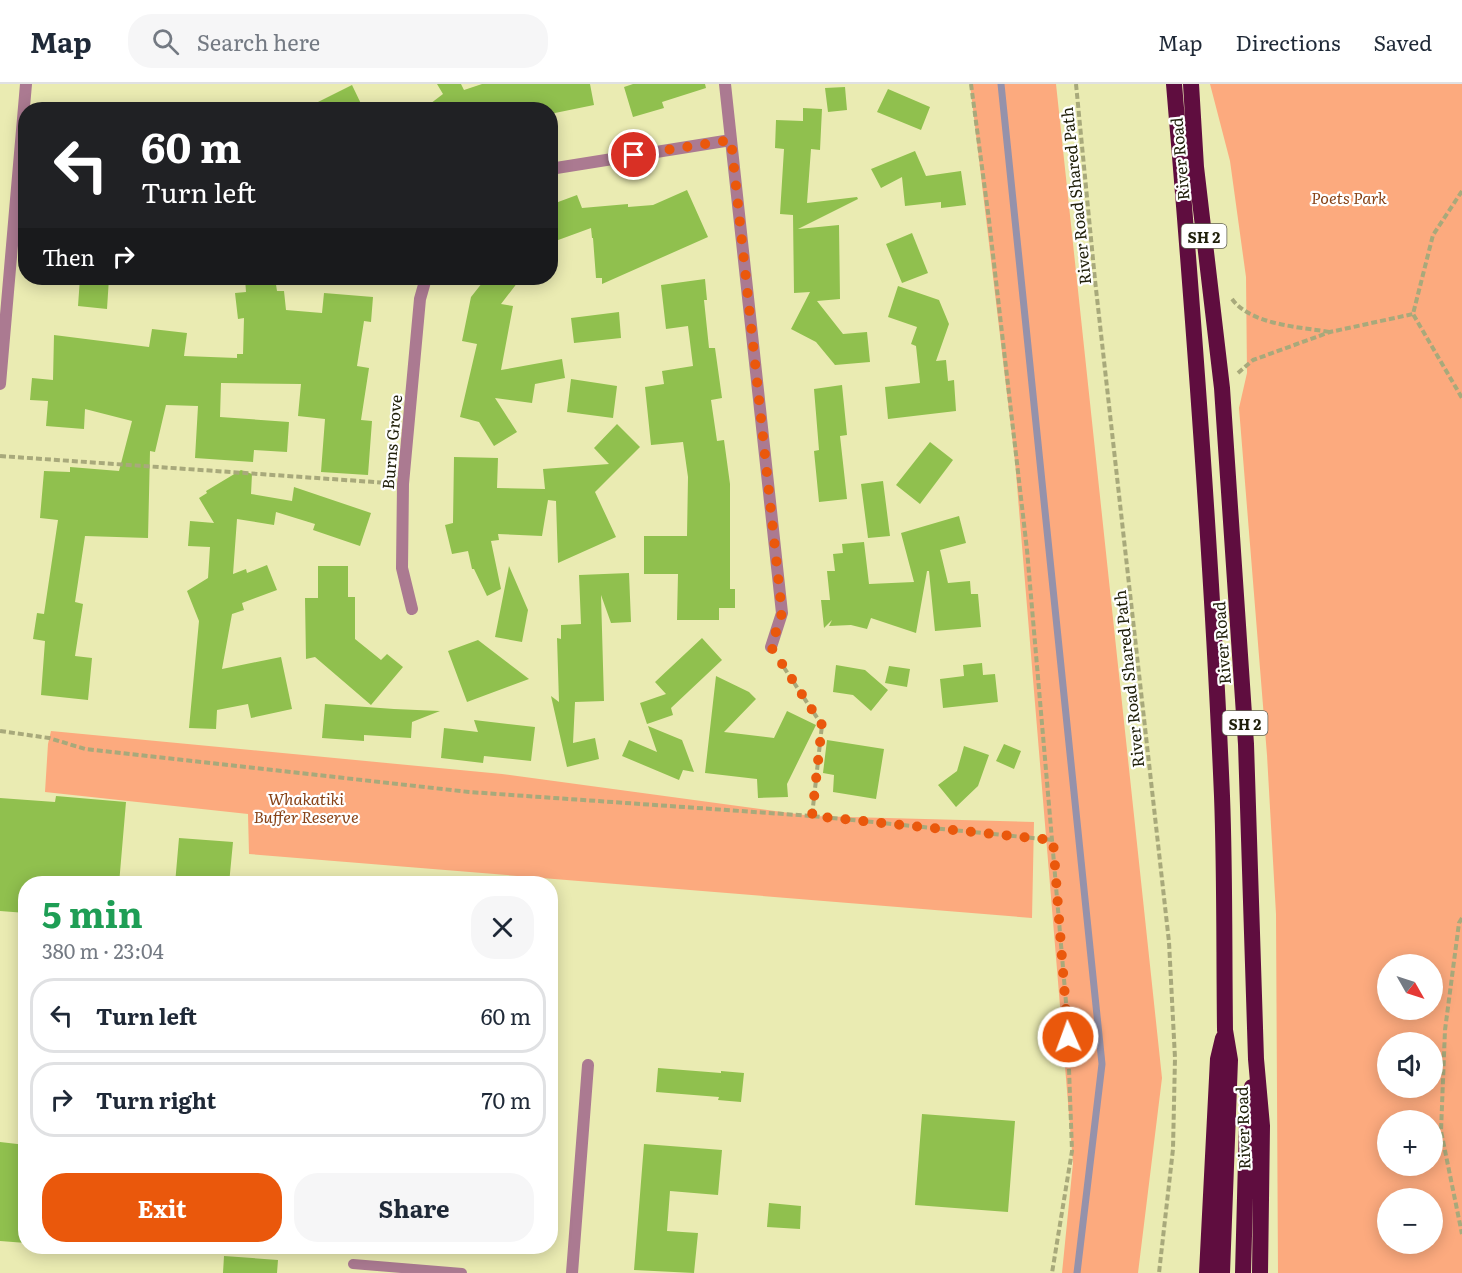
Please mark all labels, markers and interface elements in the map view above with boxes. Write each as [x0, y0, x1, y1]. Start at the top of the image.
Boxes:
search box [128, 14, 548, 68]
text: Map [30, 20, 92, 62]
icon: search [149, 25, 182, 58]
text: Search here [197, 25, 320, 58]
text: Map [1158, 26, 1203, 57]
text: Directions [1236, 26, 1341, 57]
text: Saved [1374, 26, 1432, 57]
street label: River Road Shared Path [1054, 106, 1096, 286]
text: 60 m [141, 114, 242, 176]
street label: River Road [1163, 116, 1195, 202]
icon: left [42, 126, 120, 204]
pin [608, 129, 659, 180]
icon: arrive [617, 138, 650, 171]
text: Turn left [141, 171, 256, 211]
park label: Poets Park [1311, 185, 1387, 209]
road number: SH 2 [1182, 224, 1226, 248]
text: Then [42, 240, 95, 273]
icon: right [107, 240, 140, 273]
street label: Burns Grove [375, 394, 407, 490]
street label: River Road Shared Path [1107, 589, 1149, 769]
street label: River Road [1206, 600, 1236, 685]
road number: SH 2 [1222, 711, 1268, 735]
park label: Whakatiki Buffer Reserve [253, 786, 359, 828]
text: 5 min [42, 886, 143, 939]
button: close [471, 896, 534, 959]
text: 380 m · 23:04 [42, 935, 164, 965]
north arrow [1377, 954, 1443, 1020]
map controls [1377, 954, 1443, 1254]
icon: left [45, 999, 78, 1032]
text: Turn left [96, 999, 197, 1032]
text: 60 m [481, 999, 531, 1032]
position arrow [1036, 1005, 1100, 1069]
button: sound [1377, 1032, 1443, 1098]
icon: right [45, 1083, 78, 1116]
text: Turn right [96, 1083, 216, 1116]
text: 70 m [481, 1083, 531, 1116]
street label: River Road [1229, 1086, 1255, 1170]
button: + [1377, 1110, 1443, 1176]
button: Exit [42, 1173, 282, 1242]
button: Share [294, 1173, 534, 1242]
button: − [1377, 1188, 1443, 1254]

